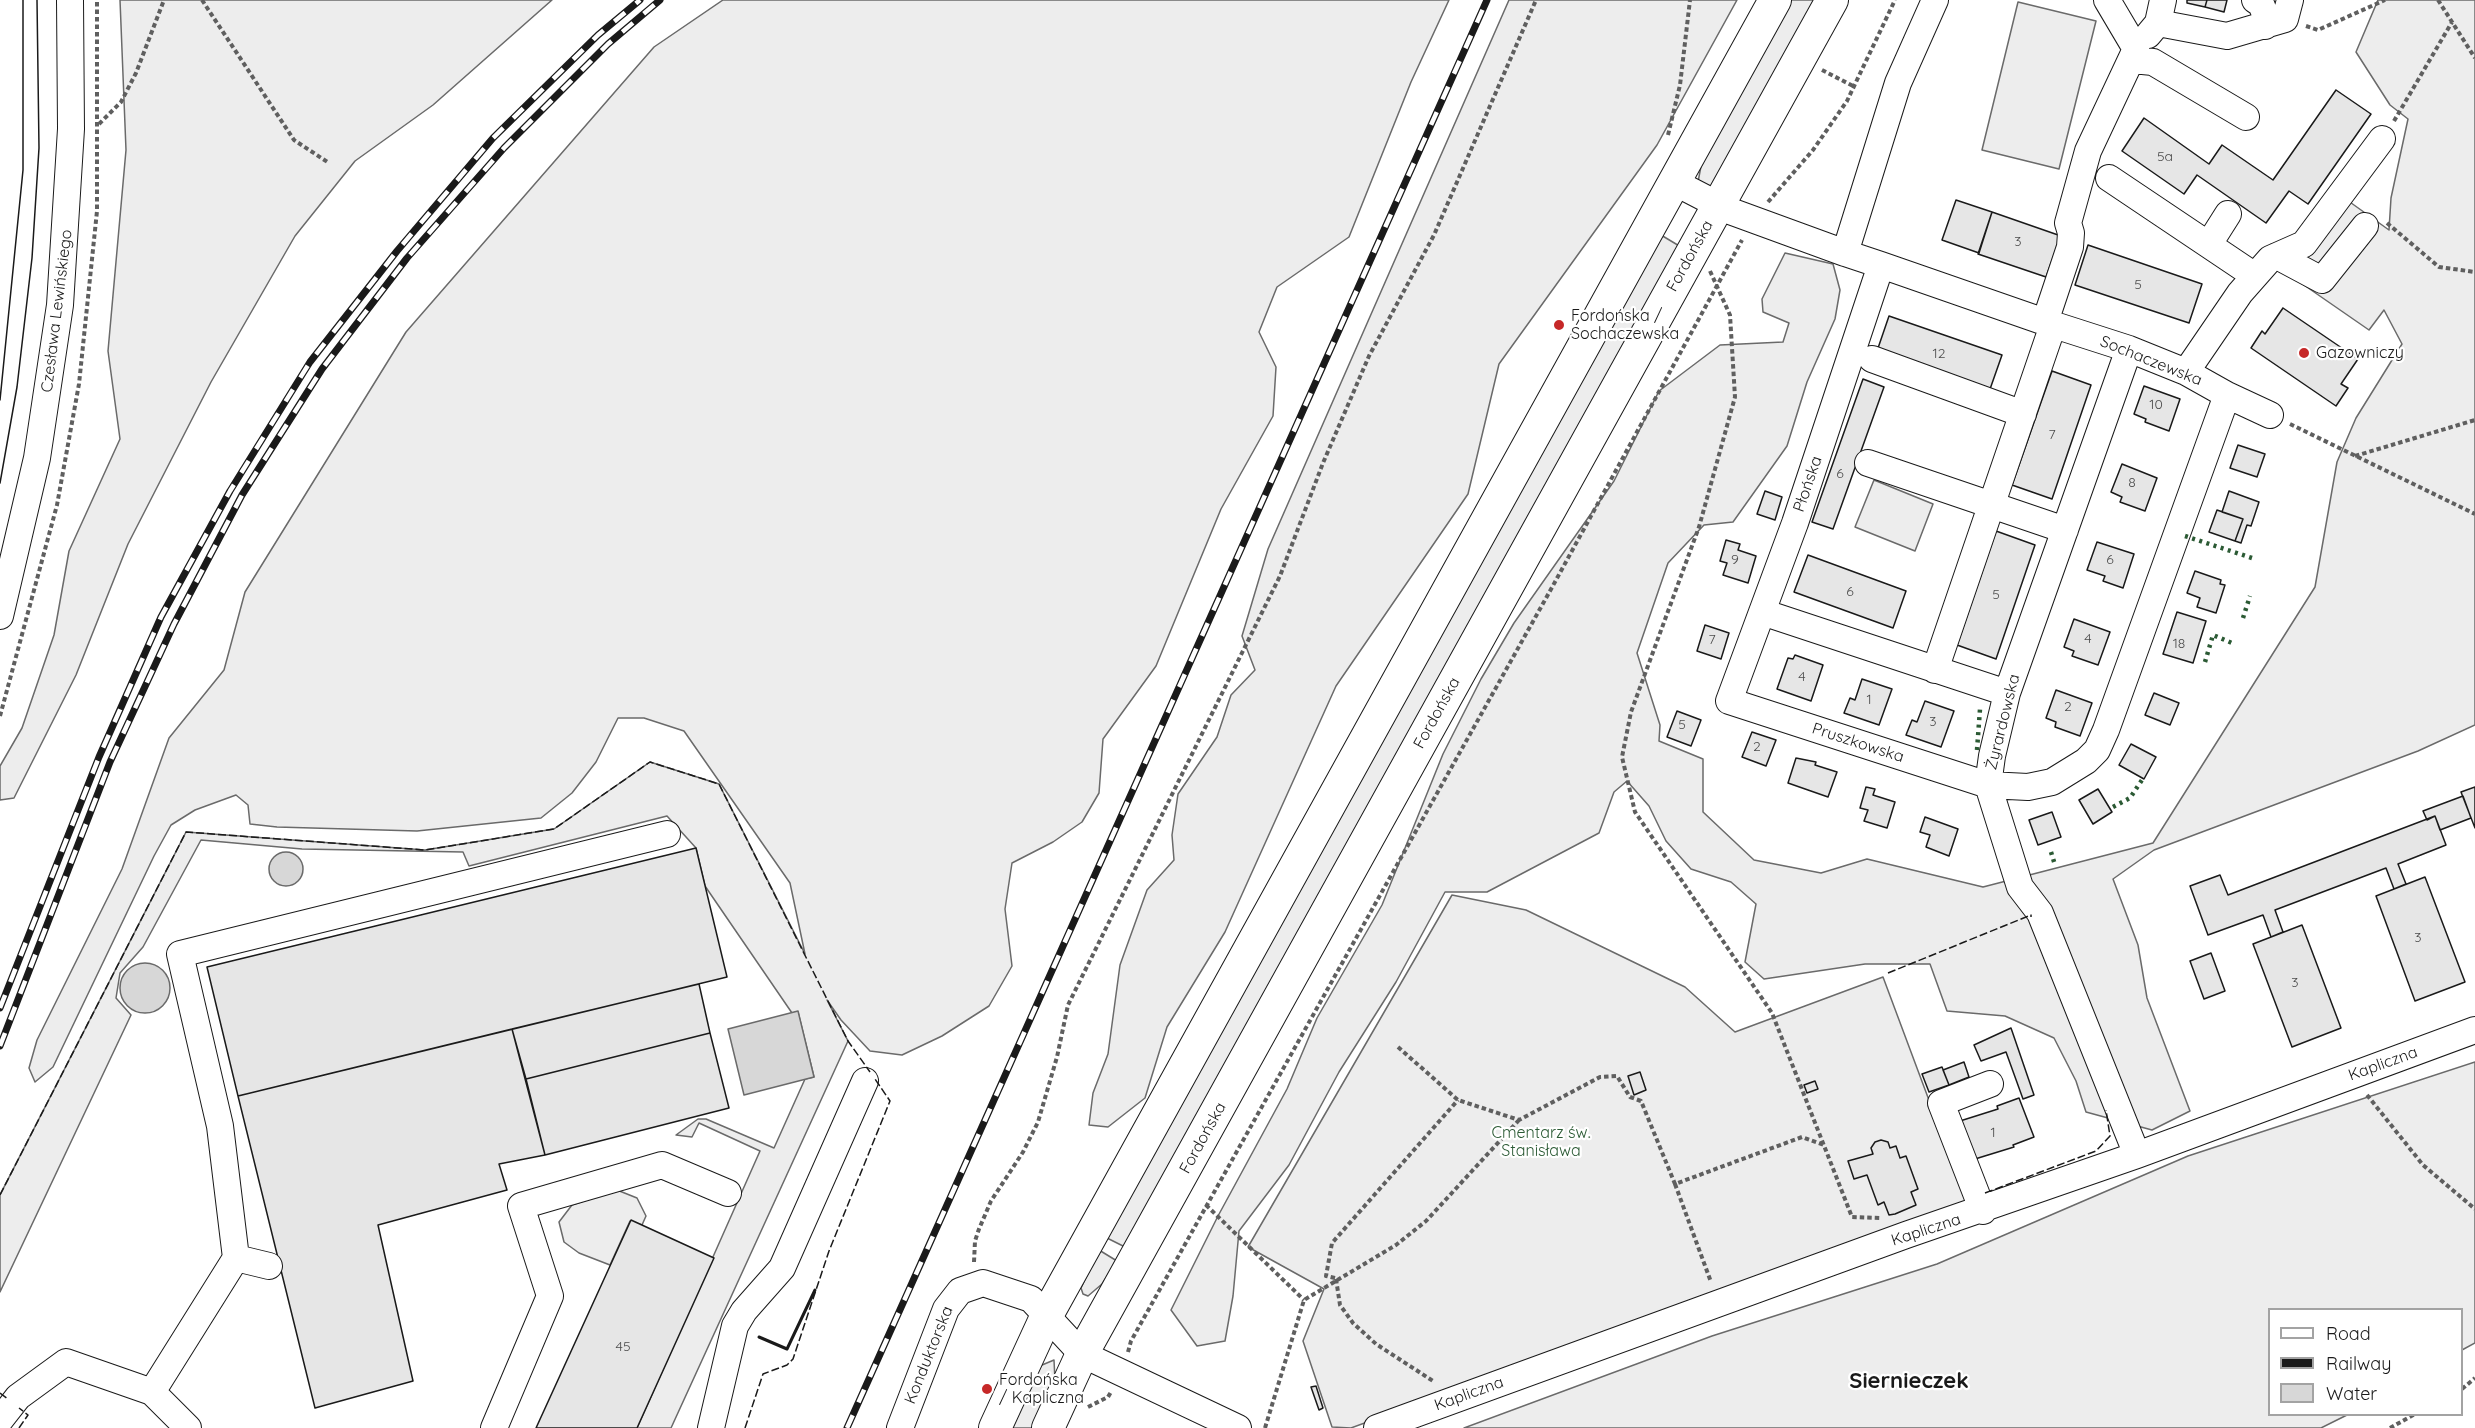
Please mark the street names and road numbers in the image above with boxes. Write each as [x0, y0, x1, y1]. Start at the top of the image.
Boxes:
street label: Fordońska [1663, 217, 1717, 295]
street label: Czesława Lewińskiego [37, 228, 77, 394]
street label: Sochaczewska [2097, 332, 2205, 390]
street label: Płońska [1790, 454, 1826, 514]
street label: Żyrardowska [1982, 672, 2024, 772]
street label: Fordońska [1410, 674, 1464, 752]
street label: Pruszkowska [1810, 719, 1906, 767]
street label: Kapliczna [2346, 1043, 2420, 1085]
street label: Fordońska [1176, 1099, 1230, 1177]
street label: Kapliczna [1889, 1210, 1963, 1250]
street label: Konduktorska [901, 1303, 957, 1407]
street label: Kapliczna [1432, 1373, 1506, 1415]

